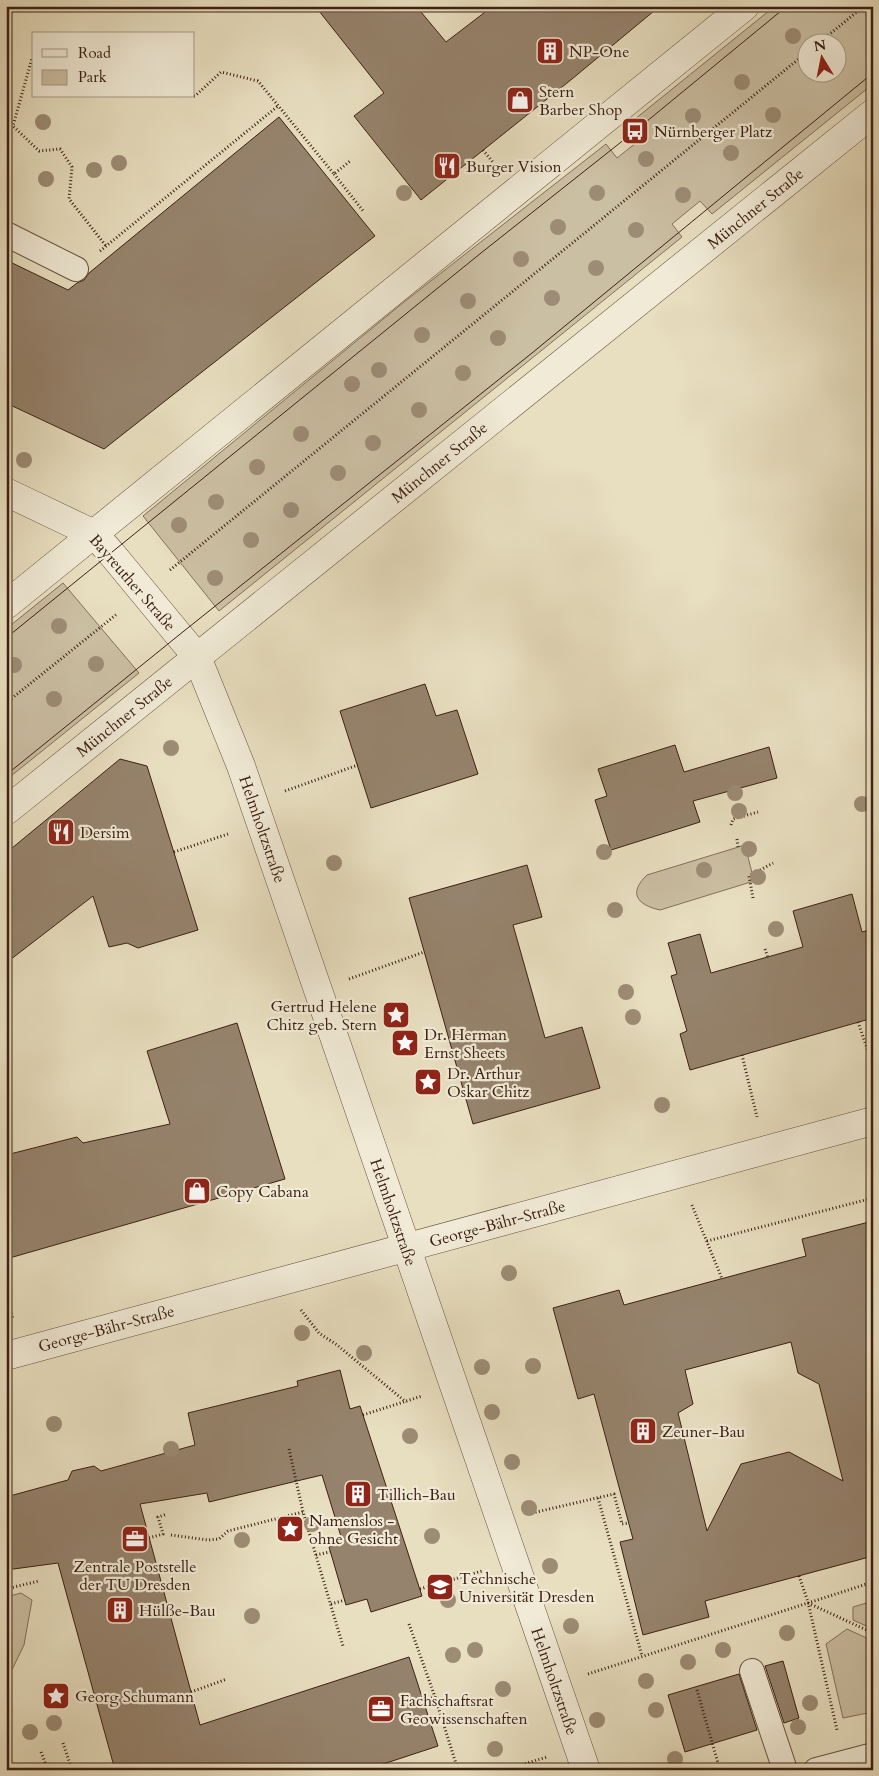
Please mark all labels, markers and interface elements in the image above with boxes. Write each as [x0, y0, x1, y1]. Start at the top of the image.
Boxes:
legend [32, 32, 195, 98]
north arrow [796, 32, 846, 82]
text: N [812, 35, 827, 56]
building icon: NP-One [535, 36, 565, 66]
place label: NP-One [569, 41, 629, 63]
text: Road [78, 43, 111, 63]
text: Park [78, 67, 107, 87]
place label: Stern Barber Shop [539, 81, 623, 121]
shop icon: Stern Barber Shop [505, 85, 535, 115]
bus stop icon: Nürnberger Platz [620, 116, 650, 146]
place label: Nürnberger Platz [654, 121, 772, 143]
restaurant icon: Burger Vision [432, 151, 462, 181]
place label: Burger Vision [466, 156, 562, 178]
street label: Münchner Straße [703, 163, 808, 254]
street label: Münchner Straße [387, 417, 492, 508]
street label: Bayreuther Straße [84, 529, 181, 636]
street label: Münchner Straße [72, 671, 177, 762]
street label: Helmholtzstraße [233, 773, 291, 886]
restaurant icon: Dersim [46, 817, 76, 847]
place label: Dersim [80, 822, 130, 844]
place label: Gertrud Helene Chitz geb. Stern [267, 996, 377, 1036]
place icon: Gertrud Helene Chitz geb. Stern [381, 1000, 411, 1030]
place label: Dr. Herman Ernst Sheets [424, 1024, 507, 1064]
place icon: Dr. Herman Ernst Sheets [390, 1028, 420, 1058]
place label: Dr. Arthur Oskar Chitz [447, 1063, 530, 1103]
place icon: Dr. Arthur Oskar Chitz [413, 1067, 443, 1097]
street label: Helmholtzstraße [364, 1156, 422, 1269]
shop icon: Copy Cabana [182, 1176, 212, 1206]
place label: Copy Cabana [216, 1181, 309, 1203]
street label: George-Bähr-Straße [427, 1195, 568, 1253]
street label: George-Bähr-Straße [36, 1300, 177, 1358]
building icon: Zeuner-Bau [628, 1416, 658, 1446]
place label: Zeuner-Bau [662, 1421, 746, 1443]
building icon: Tillich-Bau [343, 1479, 373, 1509]
place label: Tillich-Bau [377, 1484, 456, 1506]
place label: Namenslos - ohne Gesicht [309, 1510, 398, 1550]
place icon: Namenslos - ohne Gesicht [275, 1514, 305, 1544]
office icon: Zentrale Poststelle der TU Dresden [120, 1524, 150, 1554]
place label: Zentrale Poststelle der TU Dresden [74, 1556, 196, 1596]
place label: Technische Universität Dresden [459, 1568, 594, 1608]
school or university icon: Technische Universität Dresden [425, 1572, 455, 1602]
building icon: Hülße-Bau [105, 1595, 135, 1625]
place label: Hülße-Bau [139, 1600, 216, 1622]
street label: Helmholtzstraße [525, 1625, 583, 1738]
place icon: Georg Schumann [41, 1681, 71, 1711]
place label: Georg Schumann [75, 1686, 194, 1708]
place label: Fachschaftsrat Geowissenschaften [400, 1690, 528, 1730]
office icon: Fachschaftsrat Geowissenschaften [366, 1694, 396, 1724]

